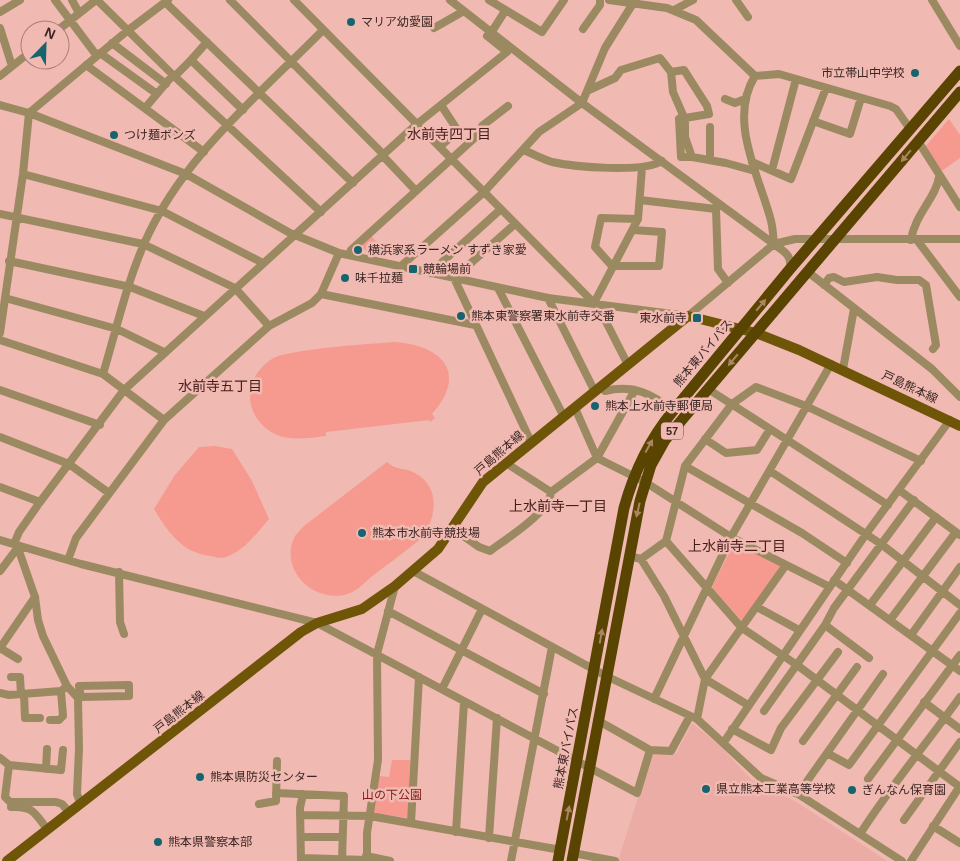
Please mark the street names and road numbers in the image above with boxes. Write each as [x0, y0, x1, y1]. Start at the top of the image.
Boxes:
street label: 熊本東バイパス [671, 316, 735, 390]
street label: 戸島熊本線 [880, 368, 940, 406]
road number: 57 [661, 422, 683, 440]
street label: 戸島熊本線 [472, 428, 526, 478]
street label: 戸島熊本線 [151, 688, 207, 736]
street label: 熊本東バイパス [551, 706, 581, 790]

